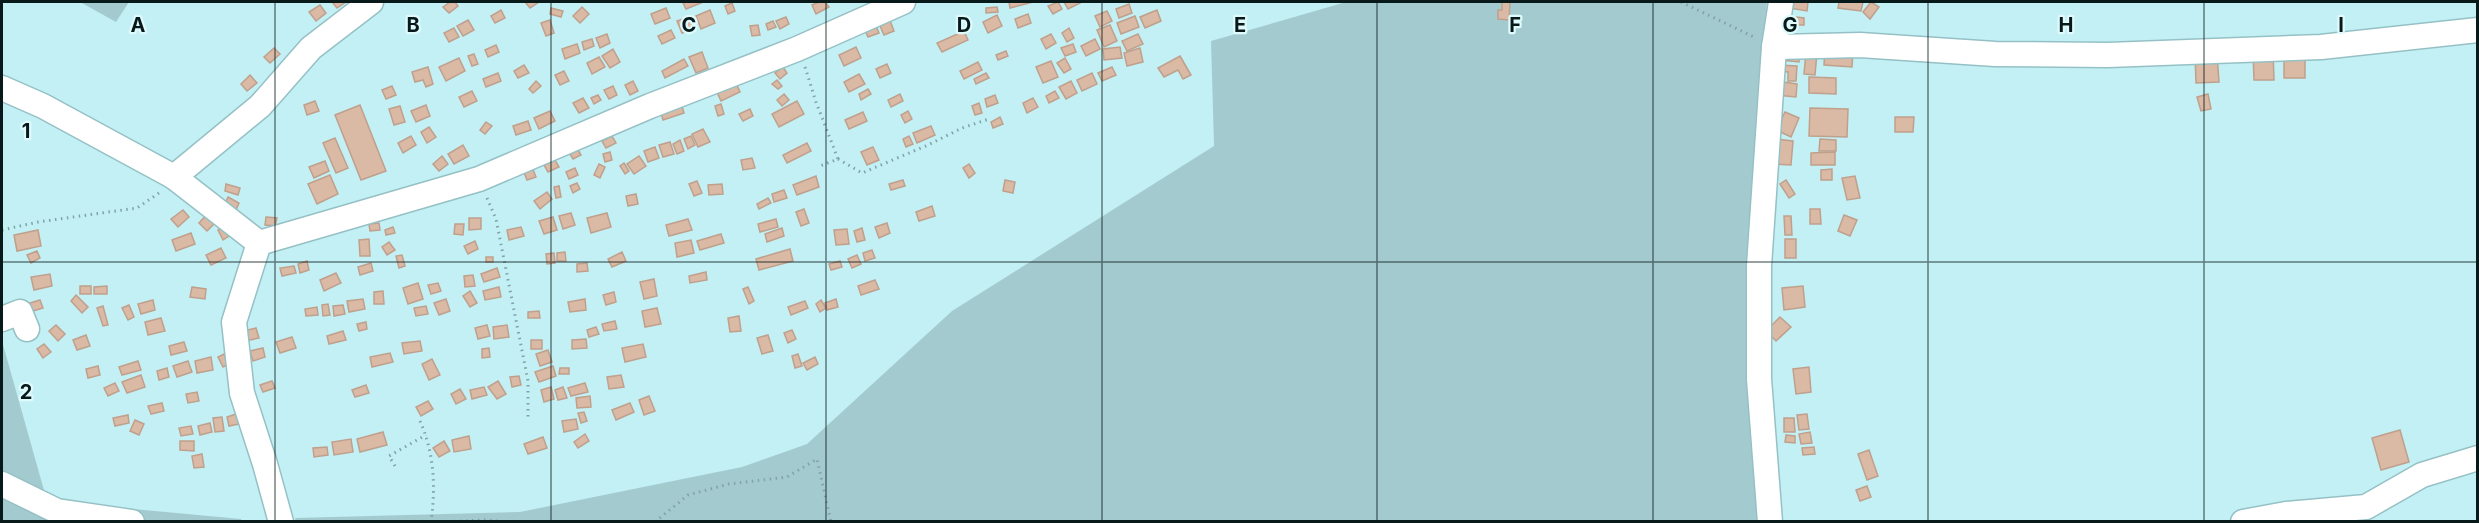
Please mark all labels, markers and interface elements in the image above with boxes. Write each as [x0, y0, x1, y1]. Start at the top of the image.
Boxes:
text: A [131, 13, 146, 37]
text: B [406, 13, 420, 37]
text: C [682, 13, 696, 37]
text: D [957, 13, 971, 37]
text: E [1234, 13, 1246, 37]
text: F [1509, 13, 1521, 37]
text: G [1782, 13, 1798, 37]
text: H [2059, 13, 2073, 37]
text: I [2338, 13, 2344, 37]
text: 1 [22, 119, 30, 143]
text: 2 [20, 380, 32, 404]

